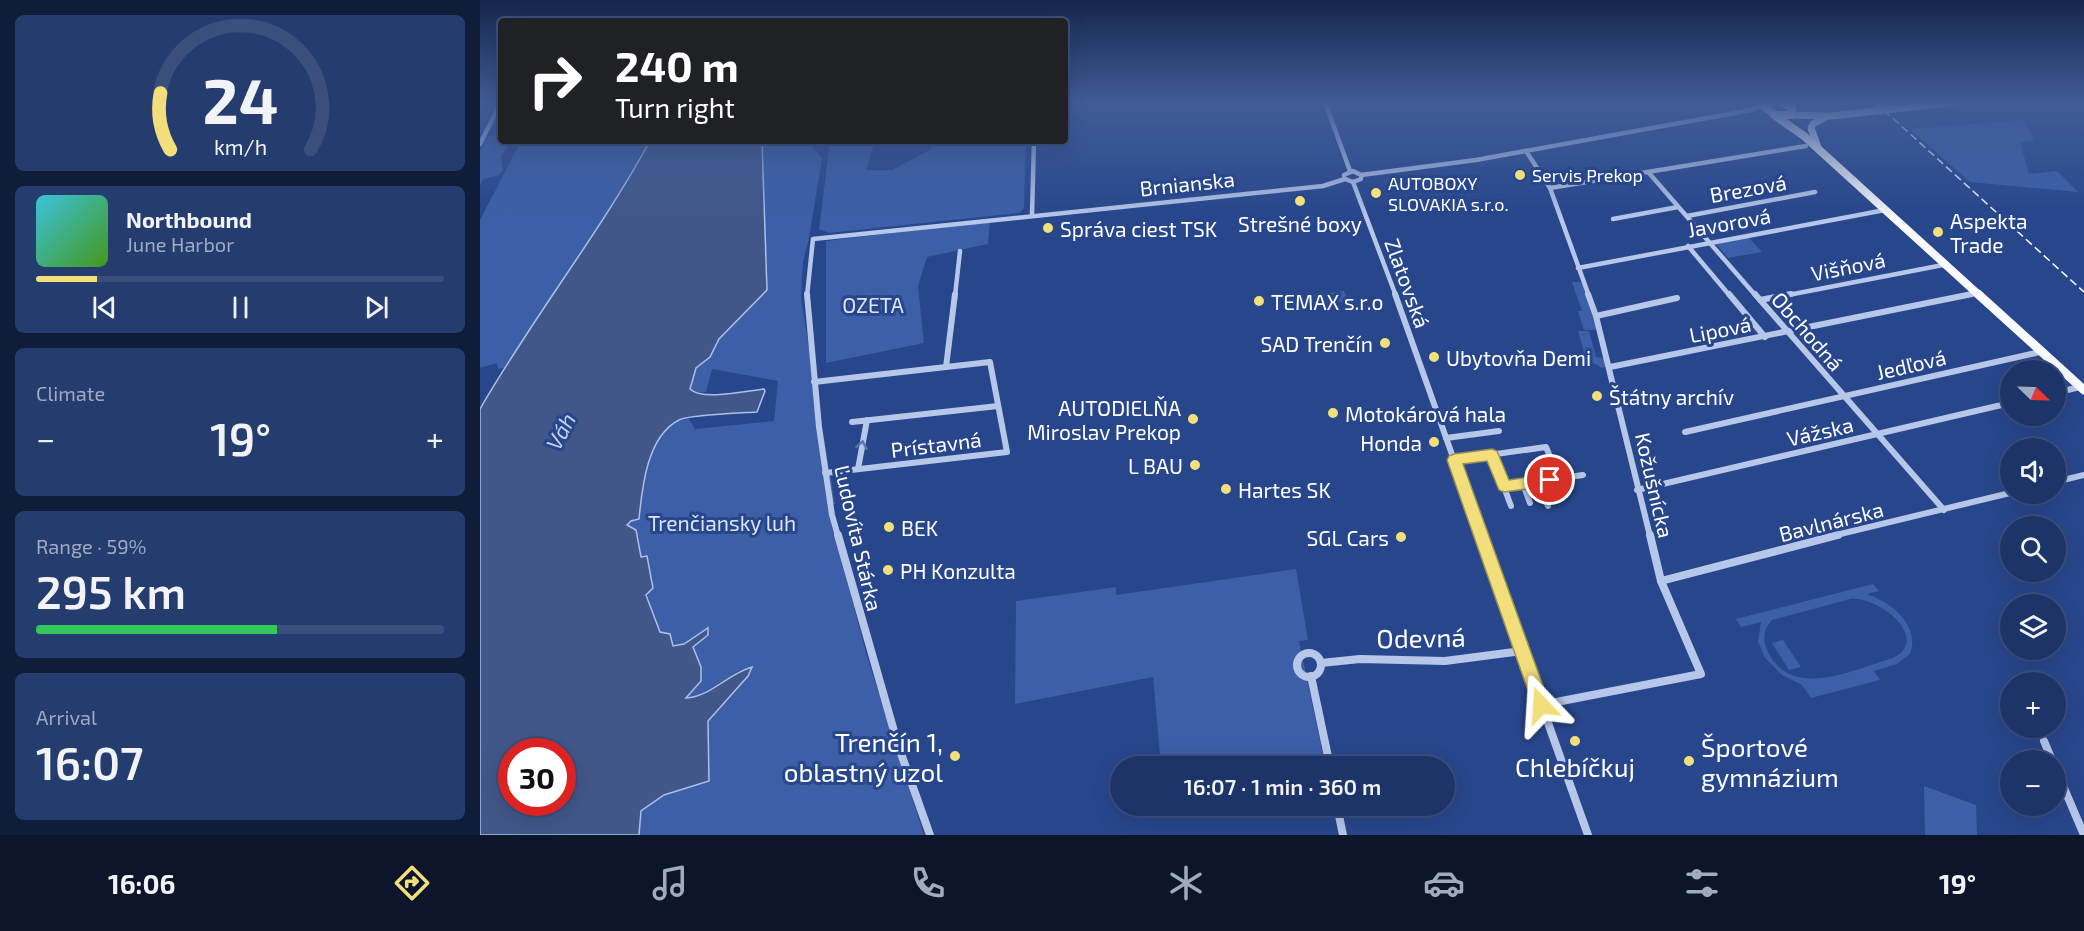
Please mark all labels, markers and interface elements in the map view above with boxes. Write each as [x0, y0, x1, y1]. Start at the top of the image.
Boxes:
text: 240 m [615, 40, 739, 90]
icon: right [516, 42, 594, 120]
text: 24 [202, 62, 278, 137]
text: Turn right [615, 91, 735, 123]
text: km/h [213, 134, 267, 159]
place label: Servis Prekop [1532, 164, 1643, 186]
street label: Brnianska [1138, 166, 1236, 200]
marker: Servis Prekop [1513, 168, 1527, 182]
street label: Brezová [1708, 169, 1788, 207]
place label: AUTOBOXY SLOVAKIA s.r.o. [1388, 172, 1509, 215]
marker: AUTOBOXY SLOVAKIA s.r.o. [1369, 186, 1383, 200]
marker: Strešné boxy [1293, 194, 1307, 208]
street label: Javorová [1685, 202, 1773, 242]
text: Northbound [126, 206, 252, 232]
place label: Aspekta Trade [1950, 208, 2027, 257]
place label: Strešné boxy [1238, 211, 1362, 236]
place label: Správa ciest TSK [1060, 216, 1218, 241]
marker: Správa ciest TSK [1041, 221, 1055, 235]
marker: Aspekta Trade [1931, 225, 1945, 239]
text: June Harbor [126, 232, 234, 256]
street label: Zlatovská [1380, 235, 1436, 331]
street label: Višňová [1809, 247, 1887, 285]
street label: Obchodná [1767, 287, 1849, 375]
place label: TEMAX s.r.o [1271, 289, 1383, 314]
icon: previous [88, 291, 121, 324]
icon: pause [224, 291, 257, 324]
icon: next [360, 291, 393, 324]
park label: OZETA [842, 292, 904, 317]
marker: TEMAX s.r.o [1252, 294, 1266, 308]
street label: Lipová [1687, 311, 1753, 347]
place label: SAD Trenčín [1260, 331, 1373, 356]
marker: SAD Trenčín [1378, 336, 1392, 350]
street label: Jedľová [1874, 344, 1948, 384]
place label: Ubytovňa Demi [1446, 345, 1591, 370]
marker: Ubytovňa Demi [1427, 350, 1441, 364]
north arrow [2000, 360, 2066, 426]
map controls [2000, 360, 2066, 816]
text: Climate [36, 381, 105, 405]
place label: Štátny archív [1609, 384, 1734, 409]
marker: Štátny archív [1590, 389, 1604, 403]
place label: AUTODIELŇA Miroslav Prekop [1027, 395, 1181, 444]
place label: Motokárová hala [1345, 401, 1506, 426]
marker: Motokárová hala [1326, 406, 1340, 420]
water label: Váh [540, 408, 580, 454]
text: 19° [210, 411, 271, 465]
street label: Vážska [1784, 411, 1856, 451]
marker: AUTODIELŇA Miroslav Prekop [1186, 412, 1200, 426]
text: − [36, 418, 55, 458]
text: + [426, 418, 444, 458]
street label: Prístavná [889, 426, 983, 462]
place label: Honda [1360, 430, 1422, 455]
street label: Kožušnícka [1631, 430, 1679, 540]
marker: Honda [1427, 435, 1441, 449]
button: sound [2000, 438, 2066, 504]
one-way arrow [856, 440, 868, 450]
place label: L BAU [1128, 453, 1183, 478]
pin [1524, 454, 1575, 505]
marker: L BAU [1188, 458, 1202, 472]
street label: Ľudovíta Stárka [830, 463, 888, 613]
icon: arrive [1533, 463, 1566, 496]
place label: Hartes SK [1238, 477, 1331, 502]
marker: Hartes SK [1219, 482, 1233, 496]
street label: Bavlnárska [1776, 496, 1886, 546]
park label: Trenčiansky luh [648, 510, 796, 535]
place label: BEK [901, 515, 939, 540]
button: search [2000, 516, 2066, 582]
marker: BEK [882, 520, 896, 534]
place label: SGL Cars [1306, 525, 1389, 550]
marker: SGL Cars [1394, 530, 1408, 544]
text: Range · 59% [36, 534, 146, 558]
place label: PH Konzulta [900, 558, 1016, 583]
marker: PH Konzulta [881, 563, 895, 577]
text: 295 km [36, 564, 186, 618]
button: layers [2000, 594, 2066, 660]
street label: Odevná [1376, 621, 1466, 653]
button: + [2000, 672, 2066, 738]
position arrow [1509, 673, 1573, 737]
text: Arrival [36, 705, 97, 729]
place label: Trenčín 1, oblastný uzol [784, 726, 943, 787]
place label: Športové gymnázium [1701, 731, 1839, 792]
marker: Chlebíčkuj [1568, 734, 1582, 748]
text: 16:07 [36, 735, 143, 789]
speed limit sign: 30 [498, 738, 576, 816]
marker: Trenčín 1, oblastný uzol [948, 749, 962, 763]
button: − [2000, 750, 2066, 816]
place label: Chlebíčkuj [1515, 751, 1635, 782]
marker: Športové gymnázium [1682, 754, 1696, 768]
text: 16:07 · 1 min · 360 m [1184, 773, 1381, 799]
icon: directions [391, 862, 433, 904]
icon: music [649, 862, 691, 904]
icon: phone [907, 862, 949, 904]
icon: climate [1165, 862, 1207, 904]
icon: car [1423, 862, 1465, 904]
icon: filters [1681, 862, 1723, 904]
text: 16:06 [108, 867, 175, 899]
text: 19° [1939, 867, 1976, 899]

